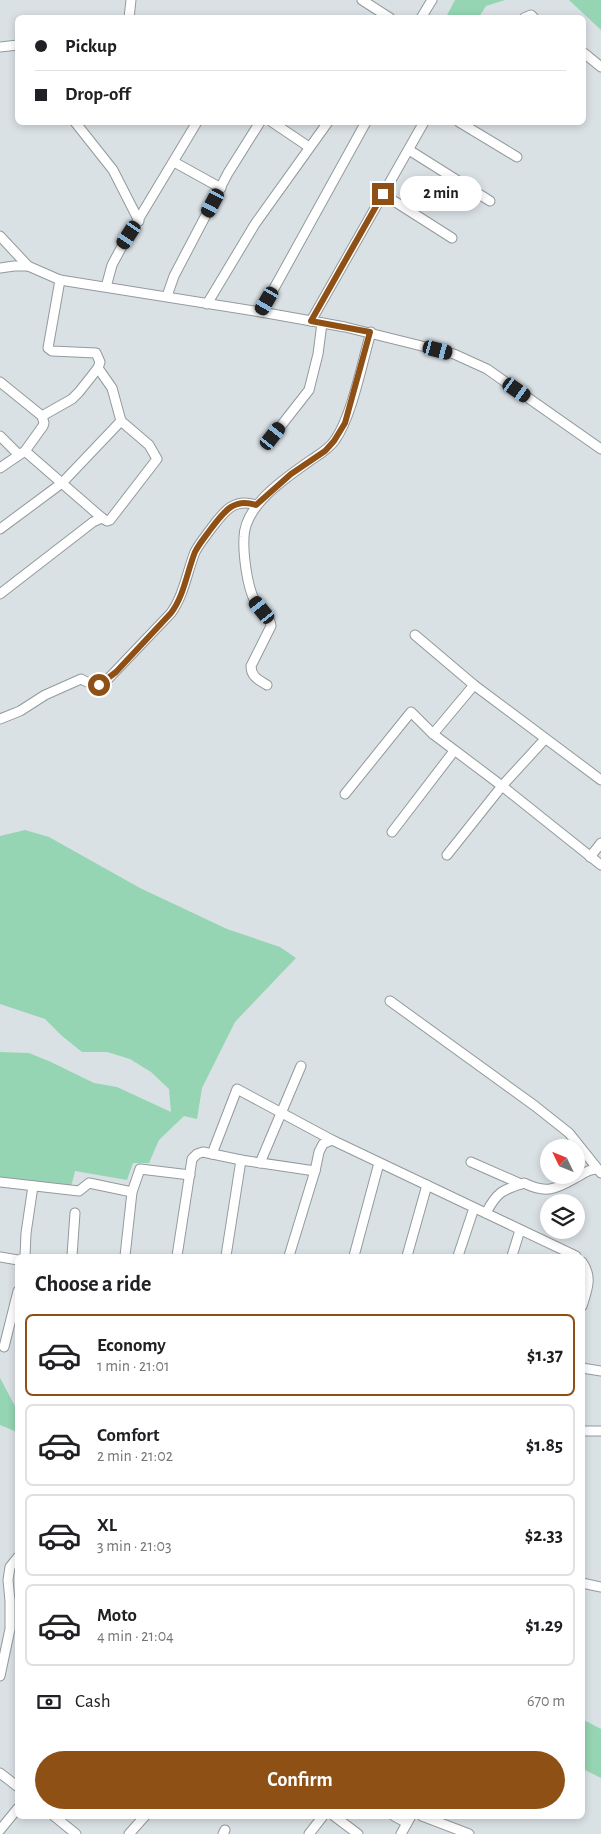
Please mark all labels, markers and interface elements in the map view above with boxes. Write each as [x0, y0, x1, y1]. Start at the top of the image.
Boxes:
text: Pickup [65, 37, 117, 56]
text: Drop-off [65, 85, 130, 104]
callout: 2 min [400, 176, 483, 212]
route end [372, 183, 394, 205]
text: 2 min [423, 185, 459, 201]
car [199, 186, 226, 220]
car [114, 218, 143, 252]
car [253, 284, 280, 318]
car [421, 339, 454, 361]
car [500, 375, 533, 405]
car [257, 420, 288, 452]
car [246, 594, 277, 626]
route start [88, 674, 110, 696]
north arrow [540, 1139, 585, 1184]
map controls [540, 1139, 585, 1239]
button: layers [540, 1194, 585, 1239]
text: Choose a ride [35, 1273, 151, 1295]
icon: car [37, 1333, 82, 1378]
text: Economy [97, 1336, 166, 1355]
text: $1.37 [527, 1346, 563, 1365]
text: 1 min · 21:01 [97, 1358, 169, 1374]
icon: car [37, 1423, 82, 1468]
text: Comfort [97, 1426, 159, 1445]
text: $1.85 [526, 1436, 563, 1455]
text: 2 min · 21:02 [97, 1448, 173, 1464]
icon: car [37, 1513, 82, 1558]
text: XL [97, 1516, 117, 1535]
text: $2.33 [525, 1526, 563, 1545]
text: 3 min · 21:03 [97, 1538, 172, 1554]
icon: car [37, 1603, 82, 1648]
text: Moto [97, 1606, 137, 1625]
text: $1.29 [525, 1616, 563, 1635]
text: 4 min · 21:04 [97, 1628, 174, 1644]
icon: cash [35, 1688, 63, 1716]
text: Cash [75, 1692, 111, 1711]
text: 670 m [527, 1693, 565, 1709]
button: Confirm [35, 1751, 565, 1809]

